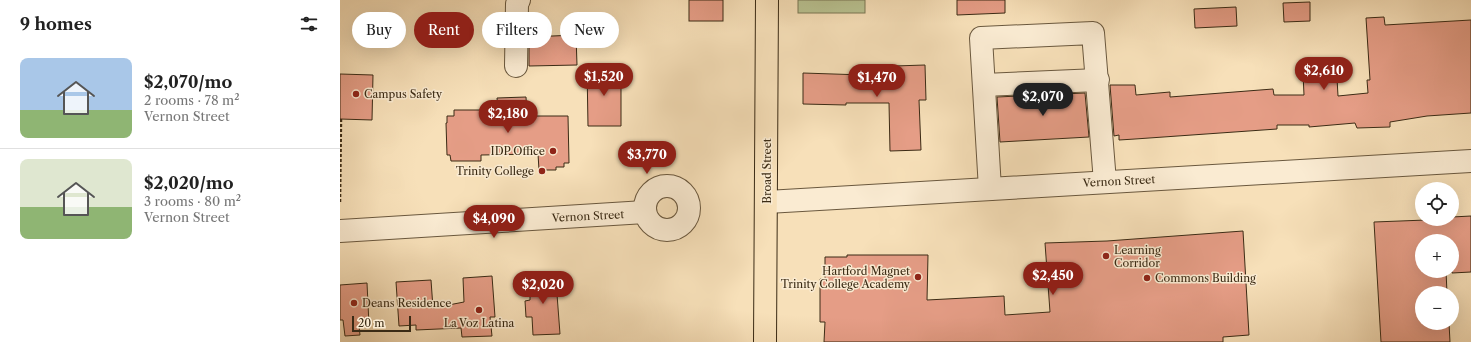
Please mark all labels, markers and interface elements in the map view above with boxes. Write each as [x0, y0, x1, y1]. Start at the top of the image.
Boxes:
chip: Buy [352, 12, 406, 48]
chip: Rent [414, 12, 474, 48]
chip: Filters [482, 12, 552, 48]
chip: New [560, 12, 619, 48]
icon: filters [298, 13, 320, 35]
text: 9 homes [20, 14, 92, 34]
pin: $2,610 [1291, 57, 1357, 91]
text: $2,610 [1304, 62, 1344, 78]
pin: $1,520 [571, 63, 637, 97]
pin: $1,470 [844, 64, 910, 98]
text: $1,520 [584, 68, 624, 84]
text: $1,470 [857, 69, 897, 85]
text: $2,070/mo [144, 72, 232, 92]
icon: home [52, 74, 100, 122]
pin: $2,070 [1010, 83, 1076, 117]
place label: Campus Safety [364, 87, 443, 101]
text: $2,070 [1022, 88, 1064, 104]
marker: Campus Safety [351, 89, 361, 99]
text: 2 rooms · 78 m² [144, 92, 240, 108]
pin: $2,180 [475, 100, 541, 134]
text: $2,180 [488, 105, 528, 121]
text: Vernon Street [144, 108, 230, 124]
street label: Broad Street [760, 138, 774, 204]
pin: $3,770 [614, 141, 680, 175]
place label: IDP Office [490, 144, 545, 158]
marker: IDP Office [548, 146, 558, 156]
text: $3,770 [627, 146, 667, 162]
place label: Trinity College [456, 164, 534, 178]
marker: Trinity College [537, 166, 547, 176]
street label: Vernon Street [1081, 172, 1156, 190]
text: $2,020/mo [144, 173, 234, 193]
icon: home [52, 175, 100, 223]
map controls [1415, 182, 1459, 330]
button: locate [1415, 182, 1459, 226]
text: 3 rooms · 80 m² [144, 193, 241, 209]
pin: $4,090 [461, 205, 527, 239]
street label: Vernon Street [550, 207, 625, 225]
text: Vernon Street [144, 209, 230, 225]
text: $4,090 [473, 210, 515, 226]
button: + [1415, 234, 1459, 278]
place label: Learning Corridor [1114, 243, 1161, 270]
marker: Learning Corridor [1101, 251, 1111, 261]
pin: $2,450 [1020, 262, 1086, 296]
place label: Hartford Magnet Trinity College Academy [781, 264, 911, 291]
text: $2,450 [1032, 267, 1074, 283]
pin: $2,020 [510, 271, 576, 305]
place label: Commons Building [1155, 271, 1256, 285]
marker: Hartford Magnet Trinity College Academy [913, 272, 923, 282]
marker: Commons Building [1142, 273, 1152, 283]
text: $2,020 [522, 276, 564, 292]
button: − [1415, 286, 1459, 330]
place label: Deans Residence [362, 296, 451, 310]
marker: Deans Residence [349, 298, 359, 308]
marker: La Voz Latina [474, 305, 484, 315]
scale bar [352, 314, 411, 333]
text: 20 m [358, 316, 384, 330]
place label: La Voz Latina [444, 316, 515, 330]

